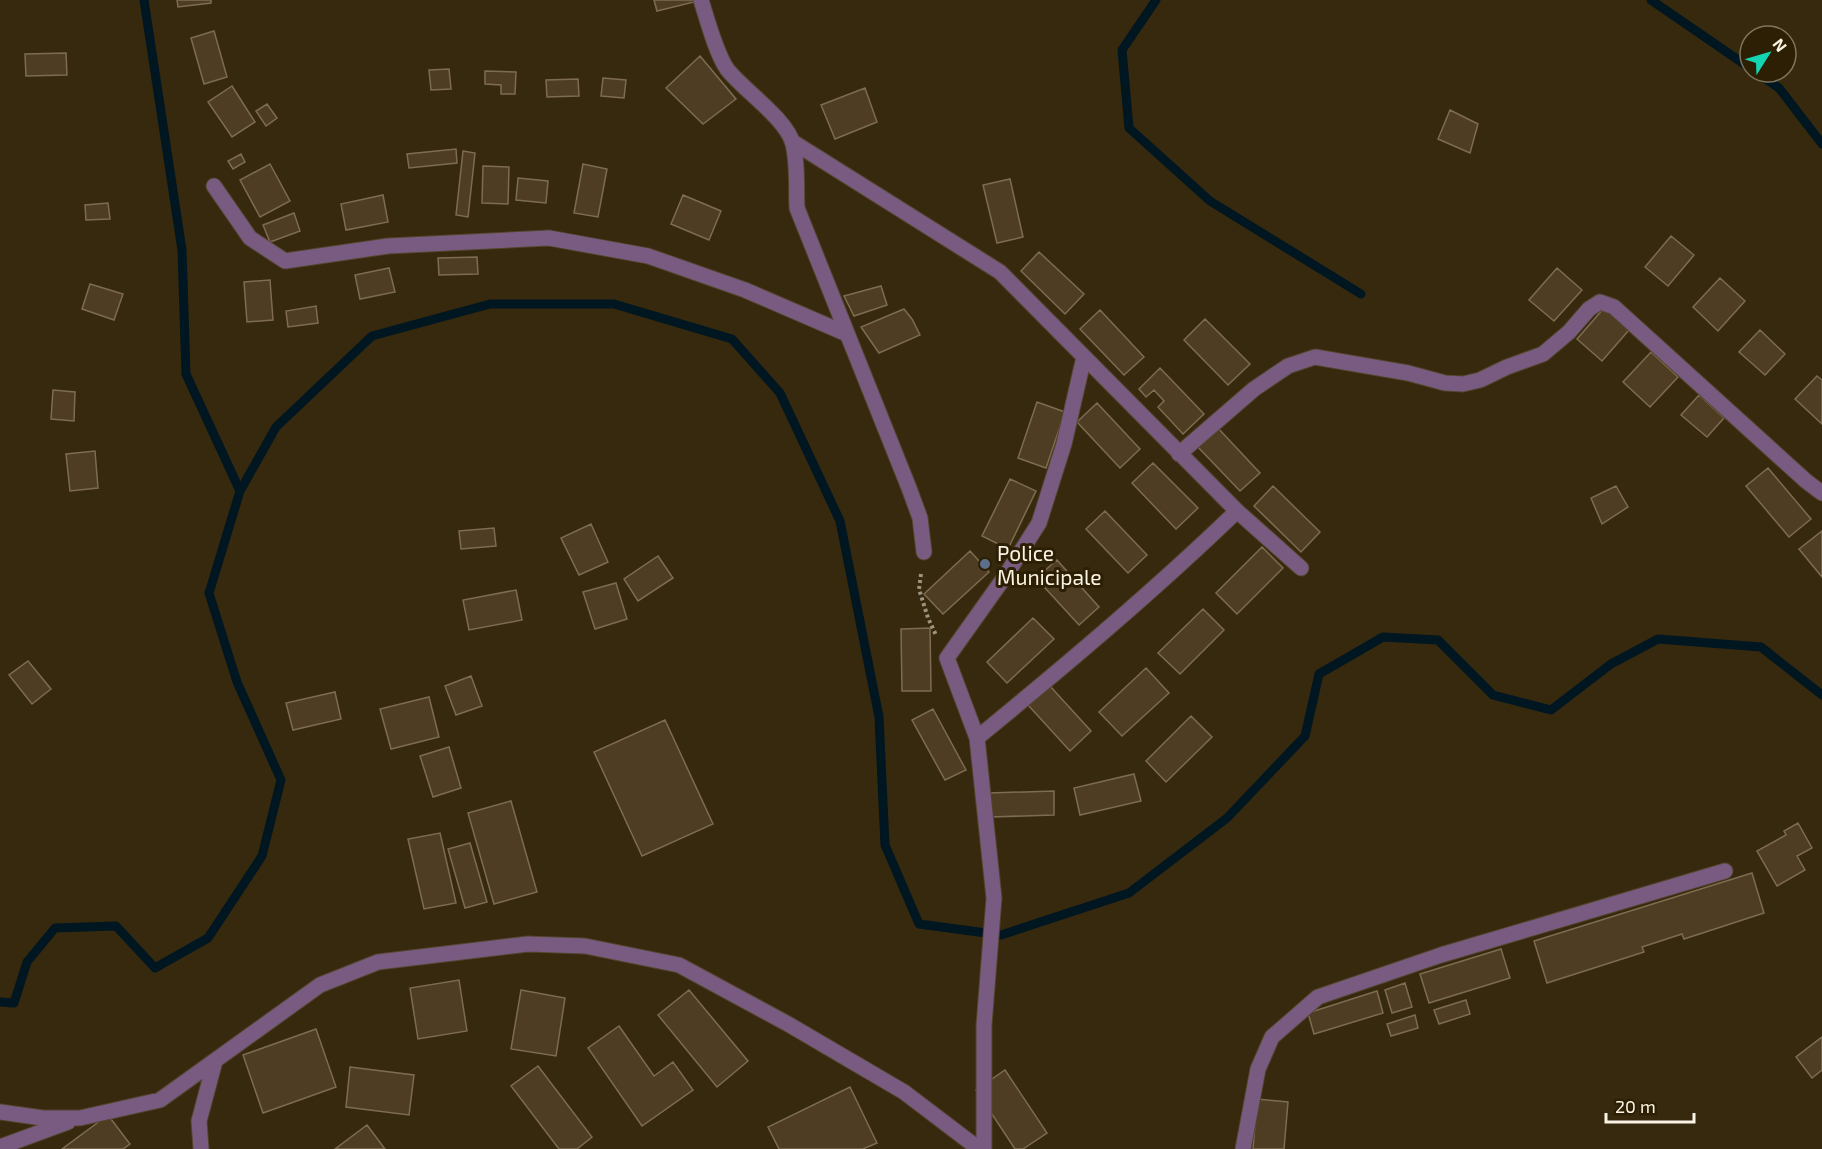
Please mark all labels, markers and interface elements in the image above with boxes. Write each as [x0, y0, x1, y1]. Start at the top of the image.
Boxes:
north arrow [1738, 24, 1798, 84]
text: N [1769, 34, 1791, 55]
place label: Police Municipale [997, 540, 1102, 589]
marker: Police Municipale [978, 557, 992, 571]
scale bar [1606, 1086, 1694, 1124]
text: 20 m [1615, 1095, 1656, 1117]

